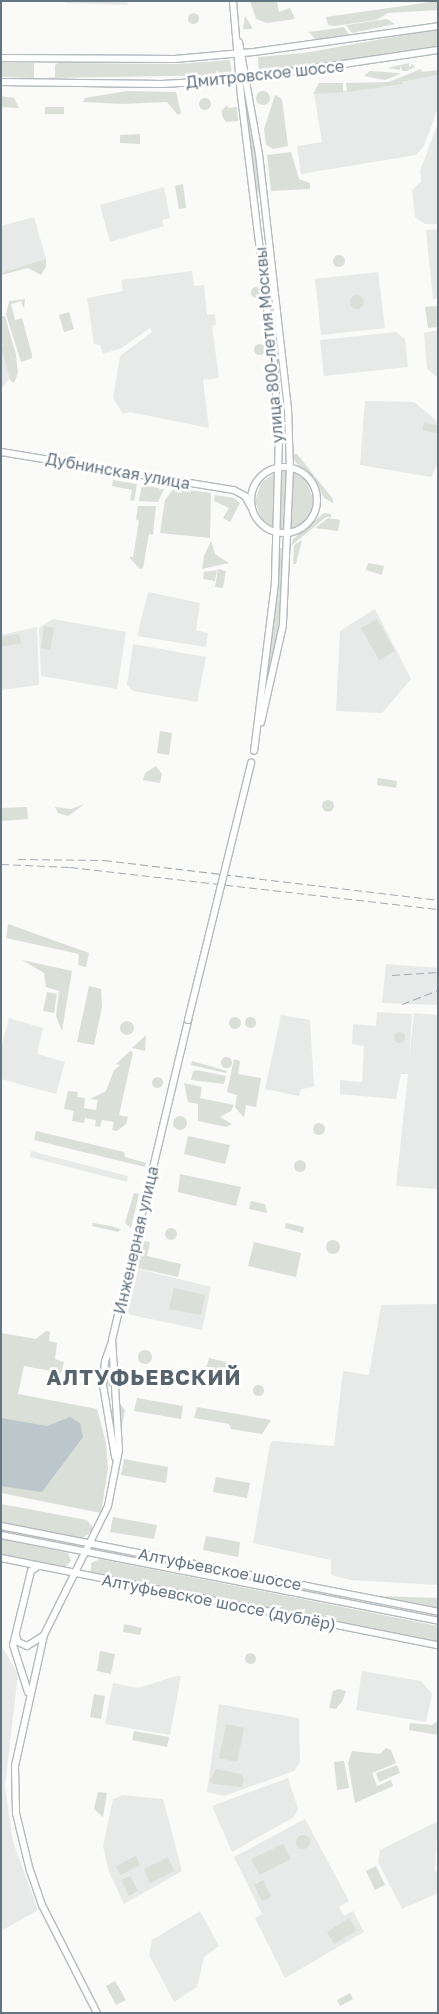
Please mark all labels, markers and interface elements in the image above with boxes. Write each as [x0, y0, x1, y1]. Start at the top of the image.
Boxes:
street label: Дмитровское шоссе [185, 56, 345, 92]
street label: улица 800-летия Москвы [251, 246, 287, 444]
street label: Дубнинская улица [44, 449, 192, 493]
street label: Инженерная улица [110, 1164, 162, 1316]
district label: АЛТУФЬЕВСКИЙ [45, 1364, 243, 1390]
street label: Алтуфьевское шоссе [137, 1544, 303, 1594]
street label: Алтуфьевское шоссе (дублёр) [100, 1570, 338, 1634]

